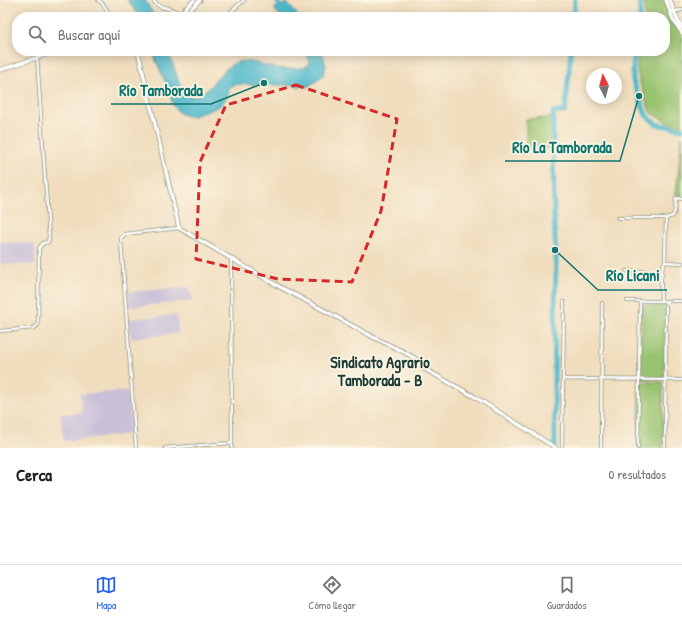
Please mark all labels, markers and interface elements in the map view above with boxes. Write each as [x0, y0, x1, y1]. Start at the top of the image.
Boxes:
search box [12, 12, 670, 56]
icon: search [26, 23, 48, 45]
text: Buscar aquí [58, 24, 121, 45]
north arrow [586, 68, 622, 104]
callout: Río Tamborada [111, 76, 211, 104]
text: Río Tamborada [119, 79, 204, 101]
callout: Río La Tamborada [505, 133, 620, 161]
text: Río La Tamborada [512, 136, 612, 158]
callout: Río Licani [598, 262, 667, 290]
text: Río Licani [606, 264, 660, 286]
district label: Sindicato Agrario Tamborada - B [330, 351, 430, 391]
text: Cerca [16, 463, 52, 486]
text: 0 resultados [608, 465, 666, 483]
tab: Mapa [95, 574, 117, 612]
tab: Cómo llegar [308, 574, 356, 612]
tab: Guardados [547, 574, 587, 612]

